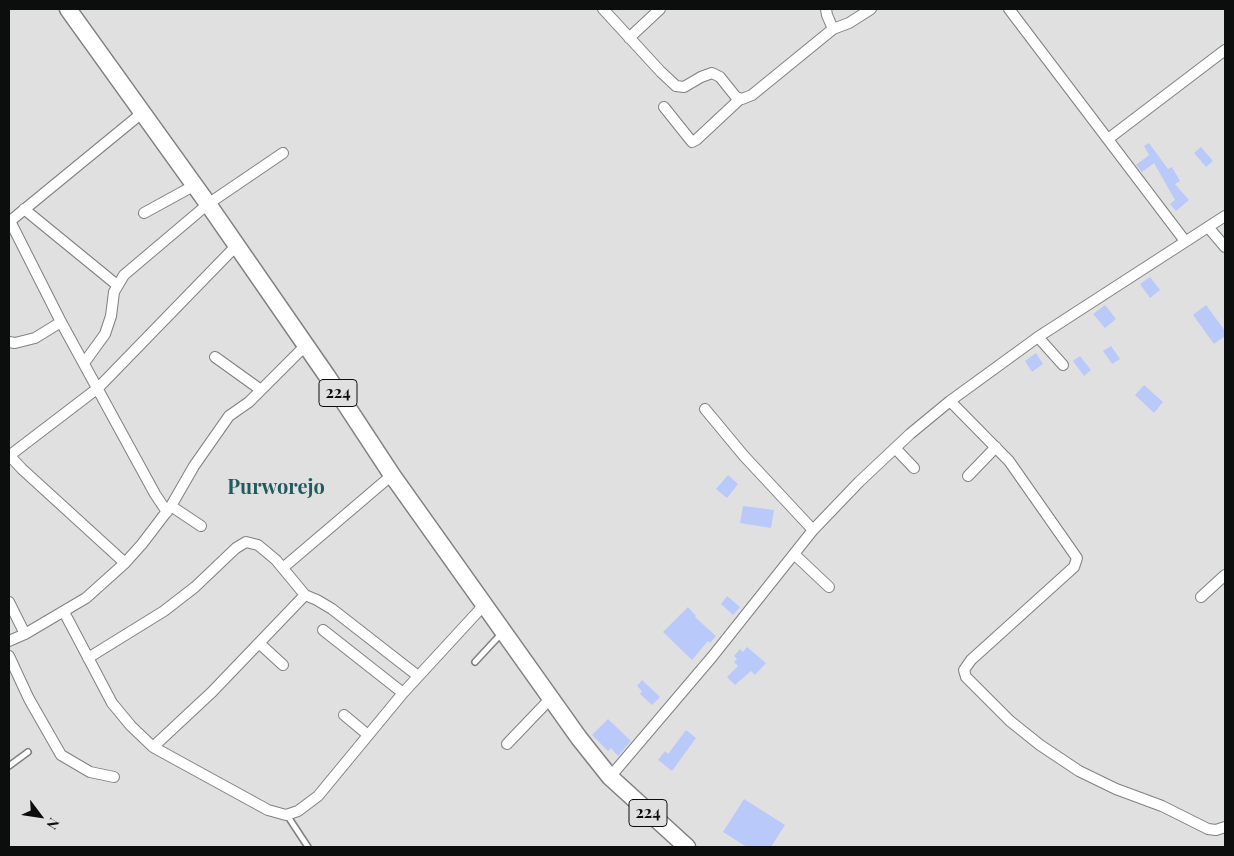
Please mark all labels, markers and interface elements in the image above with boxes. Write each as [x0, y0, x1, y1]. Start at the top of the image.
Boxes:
road number: 224 [319, 379, 357, 406]
district label: Purworejo [227, 476, 325, 500]
north arrow [15, 791, 65, 841]
road number: 224 [629, 800, 667, 826]
text: N [43, 815, 64, 833]

